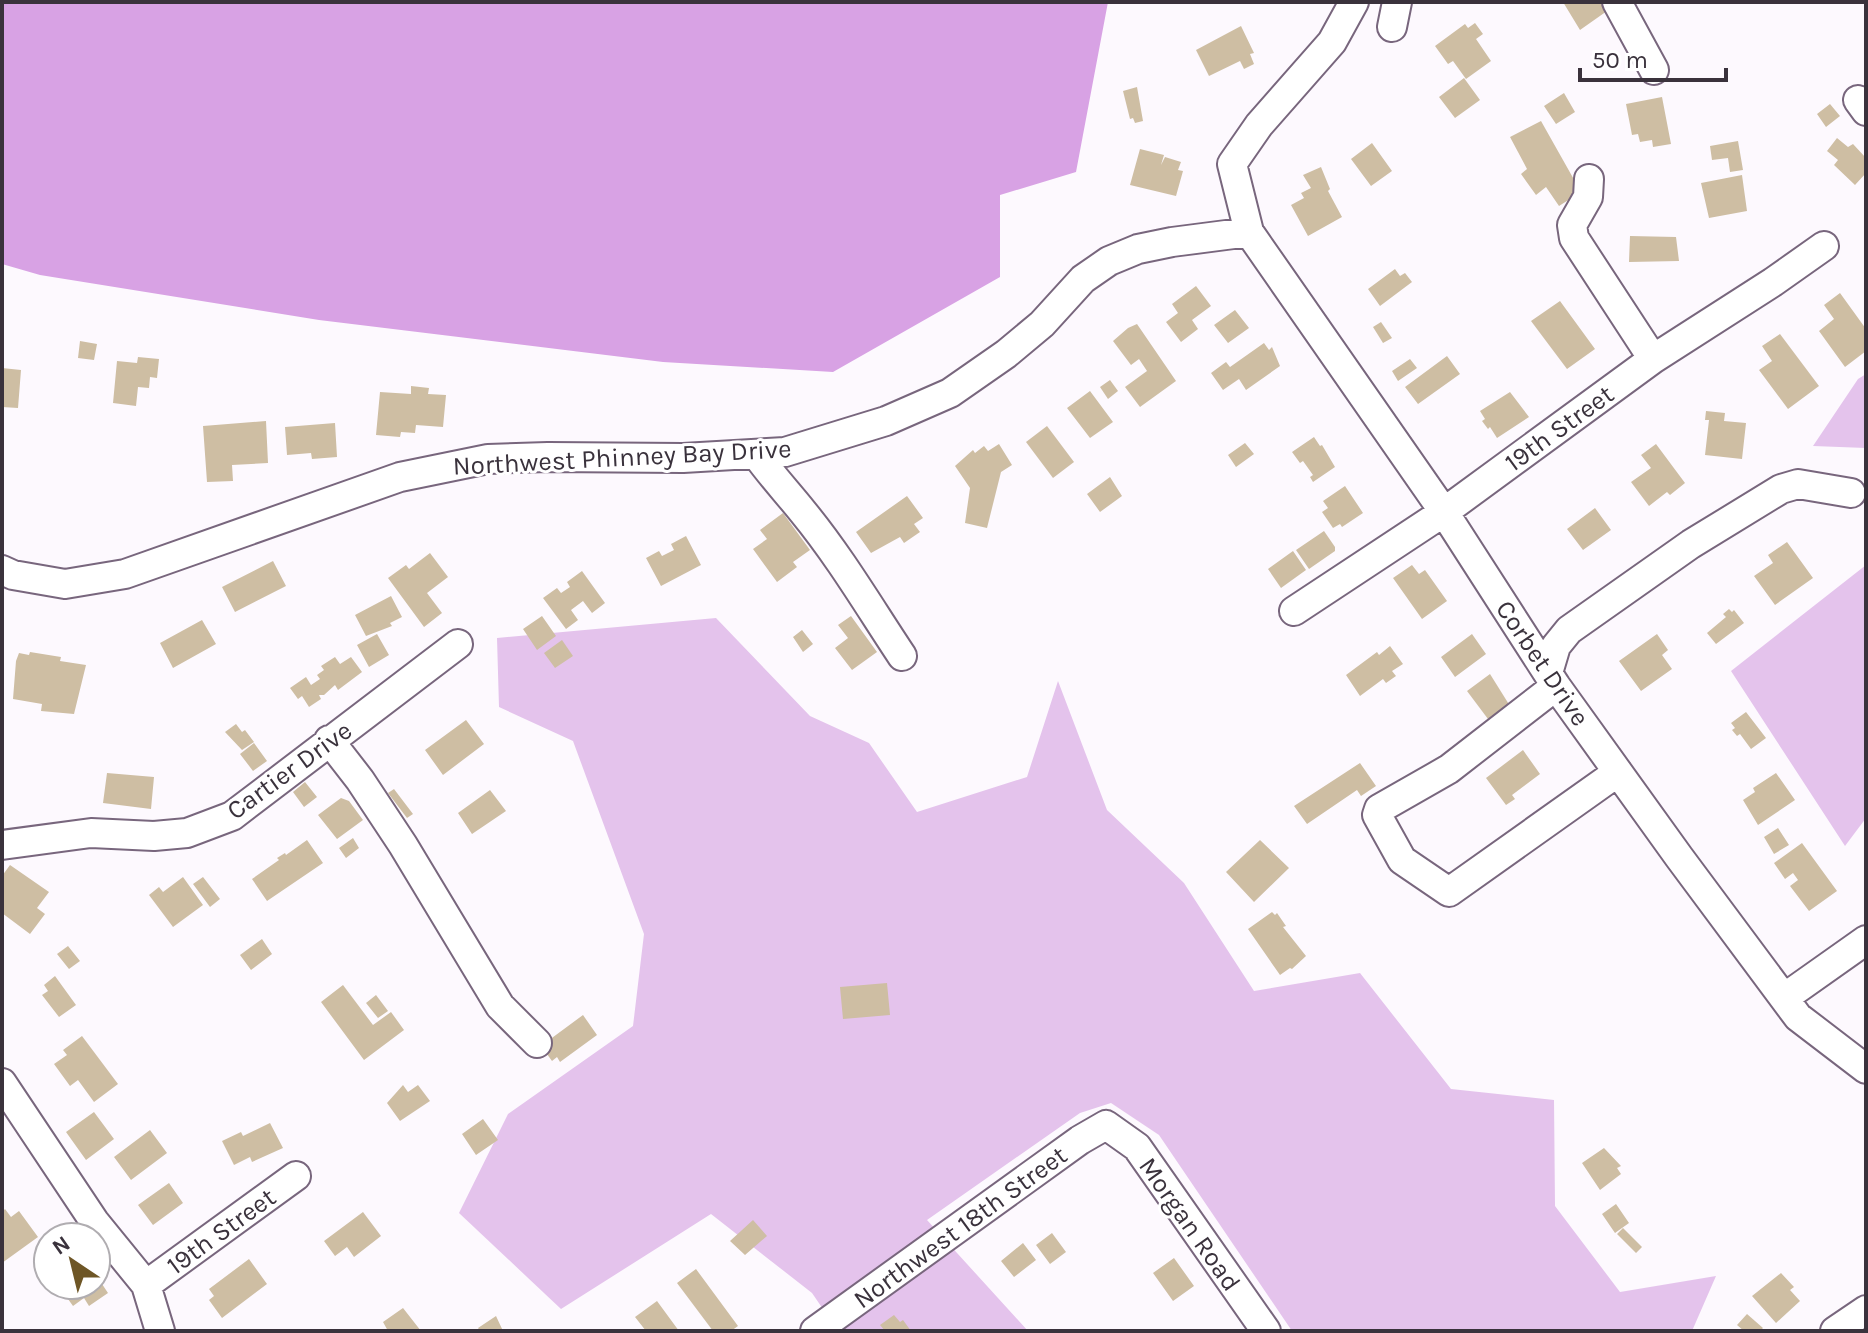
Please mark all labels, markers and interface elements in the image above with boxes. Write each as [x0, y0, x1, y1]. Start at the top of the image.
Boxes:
scale bar [1580, 32, 1726, 82]
text: 50 m [1592, 46, 1648, 74]
street label: 19th Street [1499, 379, 1620, 478]
street label: Northwest Phinney Bay Drive [452, 433, 792, 482]
street label: Corbet Drive [1489, 595, 1596, 732]
street label: Cartier Drive [221, 715, 358, 826]
street label: Northwest 18th Street [848, 1139, 1073, 1315]
street label: Morgan Road [1132, 1152, 1247, 1297]
street label: 19th Street [161, 1182, 282, 1281]
north arrow [32, 1221, 112, 1301]
text: N [47, 1230, 75, 1261]

